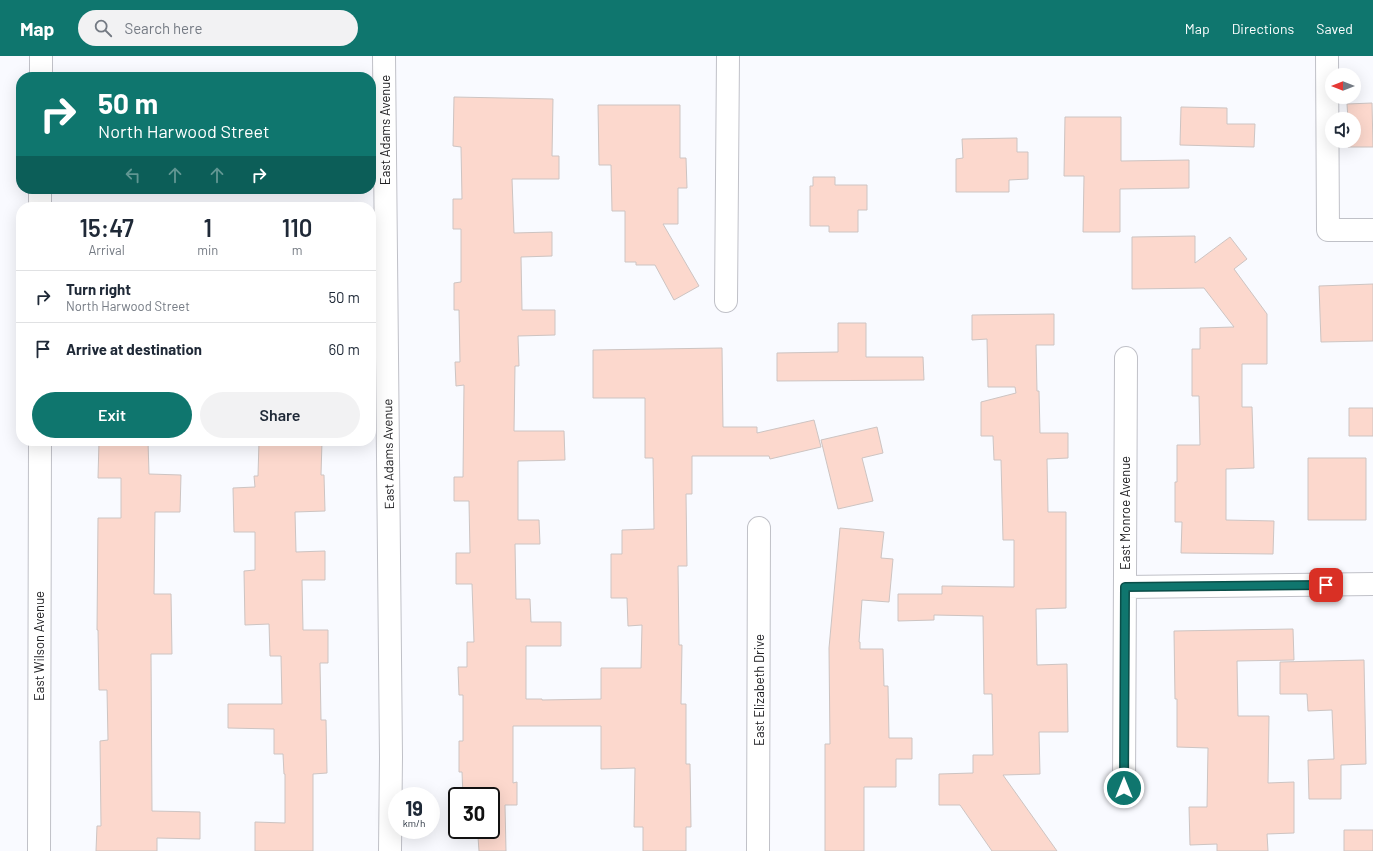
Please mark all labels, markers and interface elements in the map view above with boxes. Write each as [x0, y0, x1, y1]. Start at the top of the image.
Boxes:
search box [78, 10, 358, 46]
text: Map [20, 17, 54, 40]
icon: search [92, 17, 114, 39]
text: Search here [124, 19, 202, 37]
text: Map [1185, 20, 1210, 37]
text: Directions [1232, 20, 1294, 37]
text: Saved [1316, 20, 1353, 37]
north arrow [1325, 68, 1361, 104]
map controls [1325, 68, 1361, 148]
street label: East Adams Avenue [377, 75, 393, 185]
text: 50 m [98, 86, 158, 120]
icon: right [32, 88, 84, 140]
button: sound [1325, 112, 1361, 148]
text: North Harwood Street [98, 120, 270, 142]
icon: left [122, 164, 144, 186]
icon: ahead [164, 164, 186, 186]
icon: ahead [206, 164, 228, 186]
icon: right [248, 164, 270, 186]
text: 15:47 [80, 213, 134, 242]
text: 1 [203, 213, 212, 242]
text: 110 [282, 213, 312, 242]
text: Arrival [88, 242, 125, 258]
text: min [197, 242, 218, 258]
text: m [292, 242, 302, 258]
text: Turn right [66, 280, 131, 298]
icon: right [32, 286, 54, 308]
text: 50 m [328, 288, 360, 306]
text: North Harwood Street [66, 298, 190, 314]
icon: arrive [32, 338, 54, 360]
text: Arrive at destination [66, 340, 202, 358]
text: 60 m [328, 340, 360, 358]
button: Exit [32, 392, 192, 438]
button: Share [200, 392, 360, 438]
street label: East Adams Avenue [379, 399, 397, 509]
street label: East Monroe Avenue [1117, 456, 1133, 570]
pin [1309, 568, 1343, 602]
icon: arrive [1315, 574, 1337, 596]
street label: East Wilson Avenue [31, 591, 47, 701]
street label: East Elizabeth Drive [751, 634, 767, 746]
position arrow [1103, 767, 1145, 809]
speed limit sign: 30 [448, 787, 500, 839]
text: 19 [405, 796, 423, 820]
text: km/h [403, 817, 425, 829]

